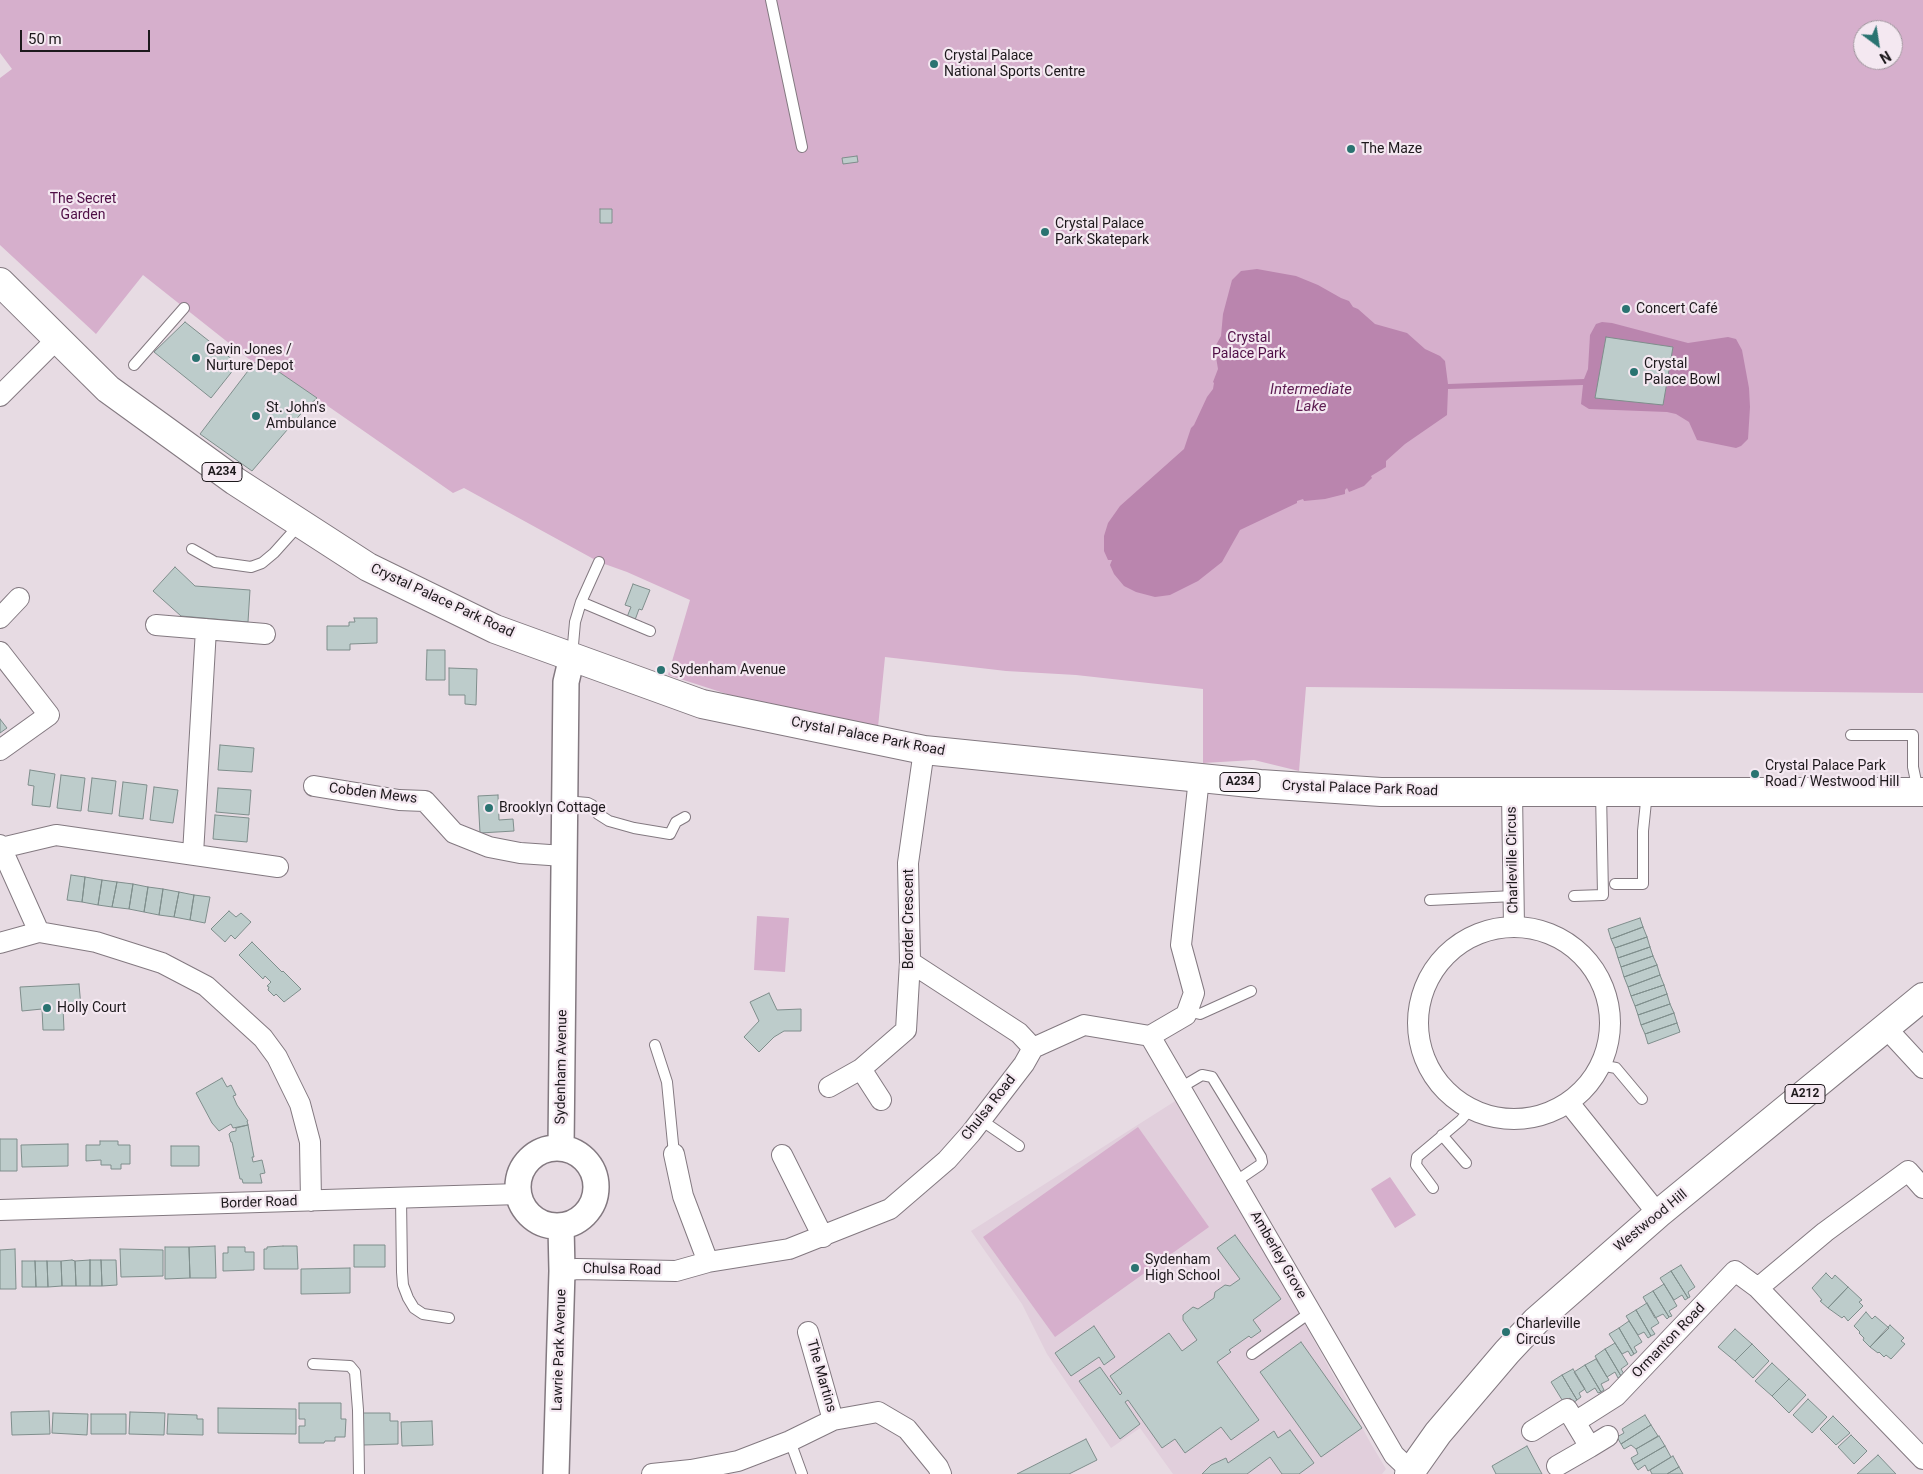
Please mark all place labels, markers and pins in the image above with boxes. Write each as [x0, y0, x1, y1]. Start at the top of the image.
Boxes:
place label: Crystal Palace National Sports Centre [944, 48, 1085, 80]
marker: Crystal Palace National Sports Centre [928, 58, 940, 70]
place label: The Maze [1361, 141, 1422, 157]
marker: The Maze [1345, 143, 1357, 155]
place label: Crystal Palace Park Skatepark [1055, 216, 1149, 248]
marker: Crystal Palace Park Skatepark [1039, 226, 1051, 238]
place label: Concert Café [1636, 301, 1718, 317]
marker: Concert Café [1620, 303, 1632, 315]
place label: Gavin Jones / Nurture Depot [206, 342, 294, 374]
marker: Gavin Jones / Nurture Depot [190, 352, 202, 364]
place label: Crystal Palace Bowl [1644, 356, 1720, 388]
marker: Crystal Palace Bowl [1628, 366, 1640, 378]
place label: St. John's Ambulance [266, 400, 336, 432]
marker: St. John's Ambulance [250, 410, 262, 422]
place label: Sydenham Avenue [671, 662, 786, 678]
marker: Sydenham Avenue [655, 664, 667, 676]
place label: Crystal Palace Park Road / Westwood Hill [1765, 758, 1899, 790]
marker: Crystal Palace Park Road / Westwood Hill [1749, 768, 1761, 780]
place label: Brooklyn Cottage [499, 800, 606, 816]
marker: Brooklyn Cottage [483, 802, 495, 814]
place label: Holly Court [57, 1000, 126, 1016]
marker: Holly Court [41, 1002, 53, 1014]
place label: Sydenham High School [1145, 1252, 1220, 1284]
marker: Sydenham High School [1129, 1262, 1141, 1274]
place label: Charleville Circus [1516, 1316, 1580, 1348]
marker: Charleville Circus [1500, 1326, 1512, 1338]

